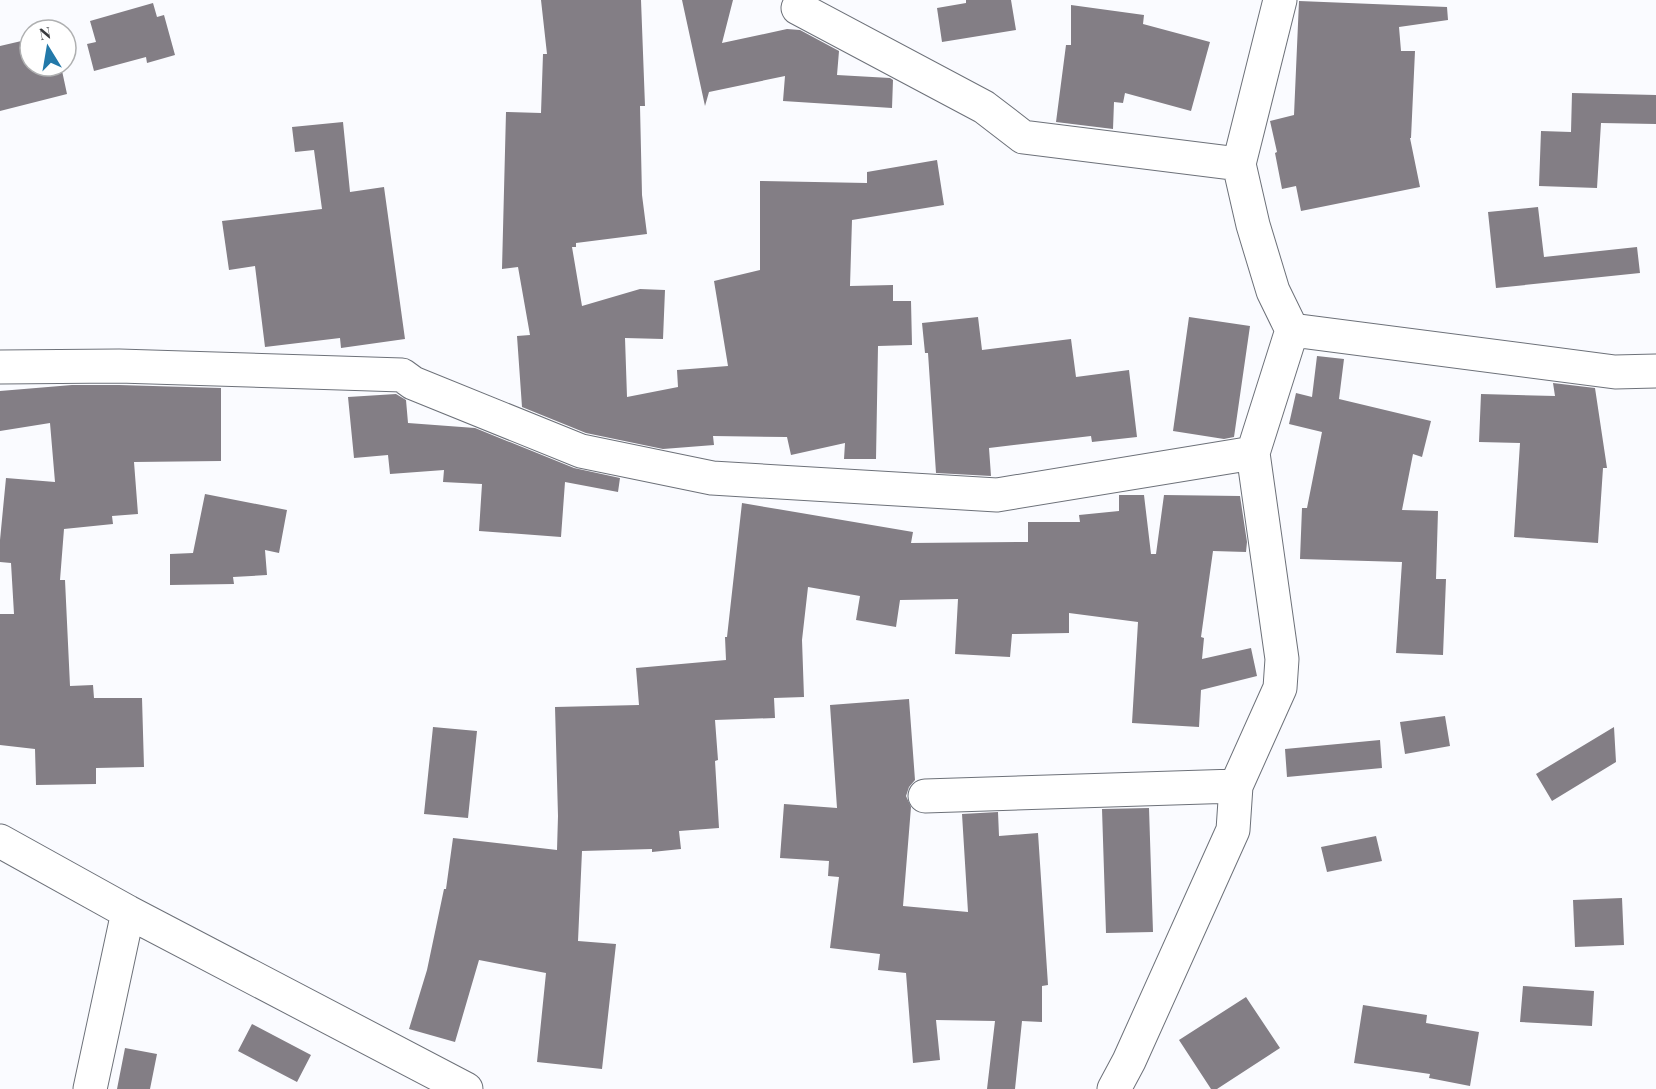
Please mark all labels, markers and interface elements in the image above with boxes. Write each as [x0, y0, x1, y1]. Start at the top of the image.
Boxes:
north arrow [18, 18, 78, 78]
text: N [37, 21, 53, 44]

